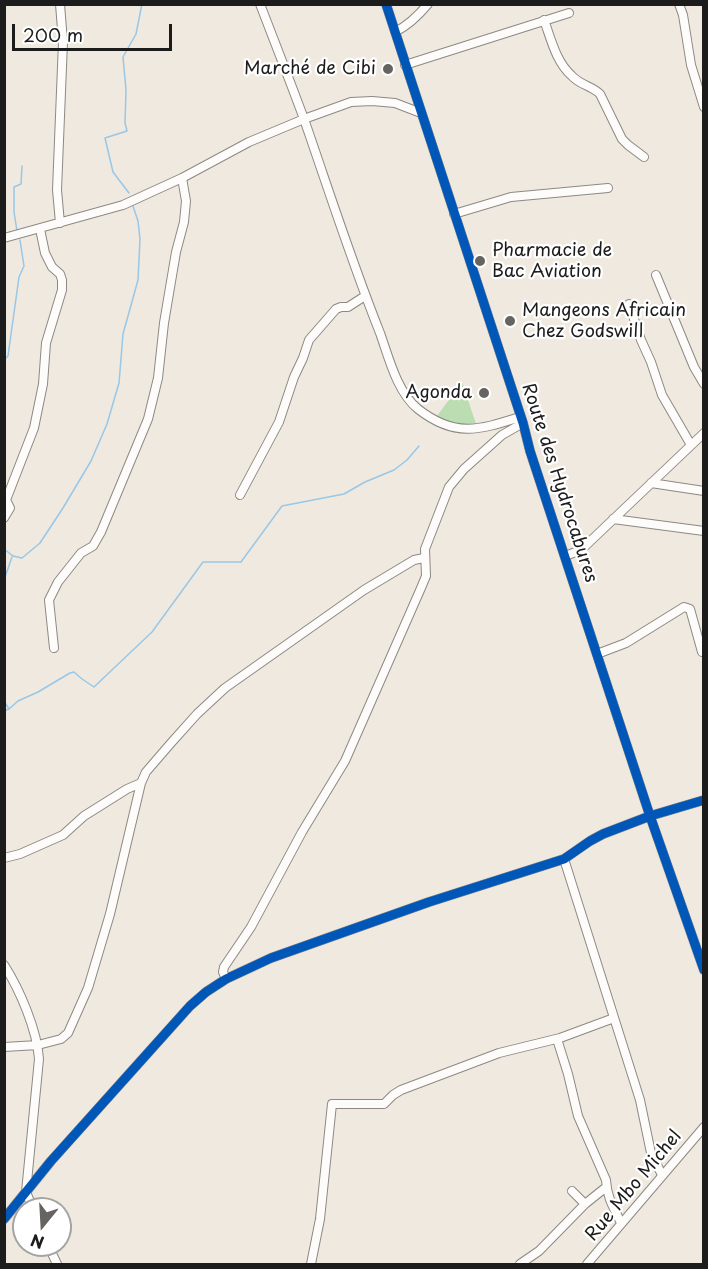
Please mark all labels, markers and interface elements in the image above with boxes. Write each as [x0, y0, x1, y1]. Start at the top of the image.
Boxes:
scale bar [15, 12, 176, 50]
text: 200 m [23, 21, 83, 48]
place label: Marché de Cibi [244, 58, 376, 80]
marker: Marché de Cibi [381, 62, 395, 76]
place label: Pharmacie de Bac Aviation [492, 240, 612, 282]
marker: Pharmacie de Bac Aviation [473, 254, 487, 268]
place label: Mangeons Africain Chez Godswill [522, 300, 686, 342]
marker: Mangeons Africain Chez Godswill [503, 314, 517, 328]
street label: Route des Hydrocabures [517, 381, 601, 585]
place label: Agonda [405, 382, 472, 404]
marker: Agonda [477, 386, 491, 400]
street label: Rue Mbo Michel [581, 1126, 687, 1246]
north arrow [12, 1197, 72, 1257]
text: N [27, 1229, 47, 1256]

